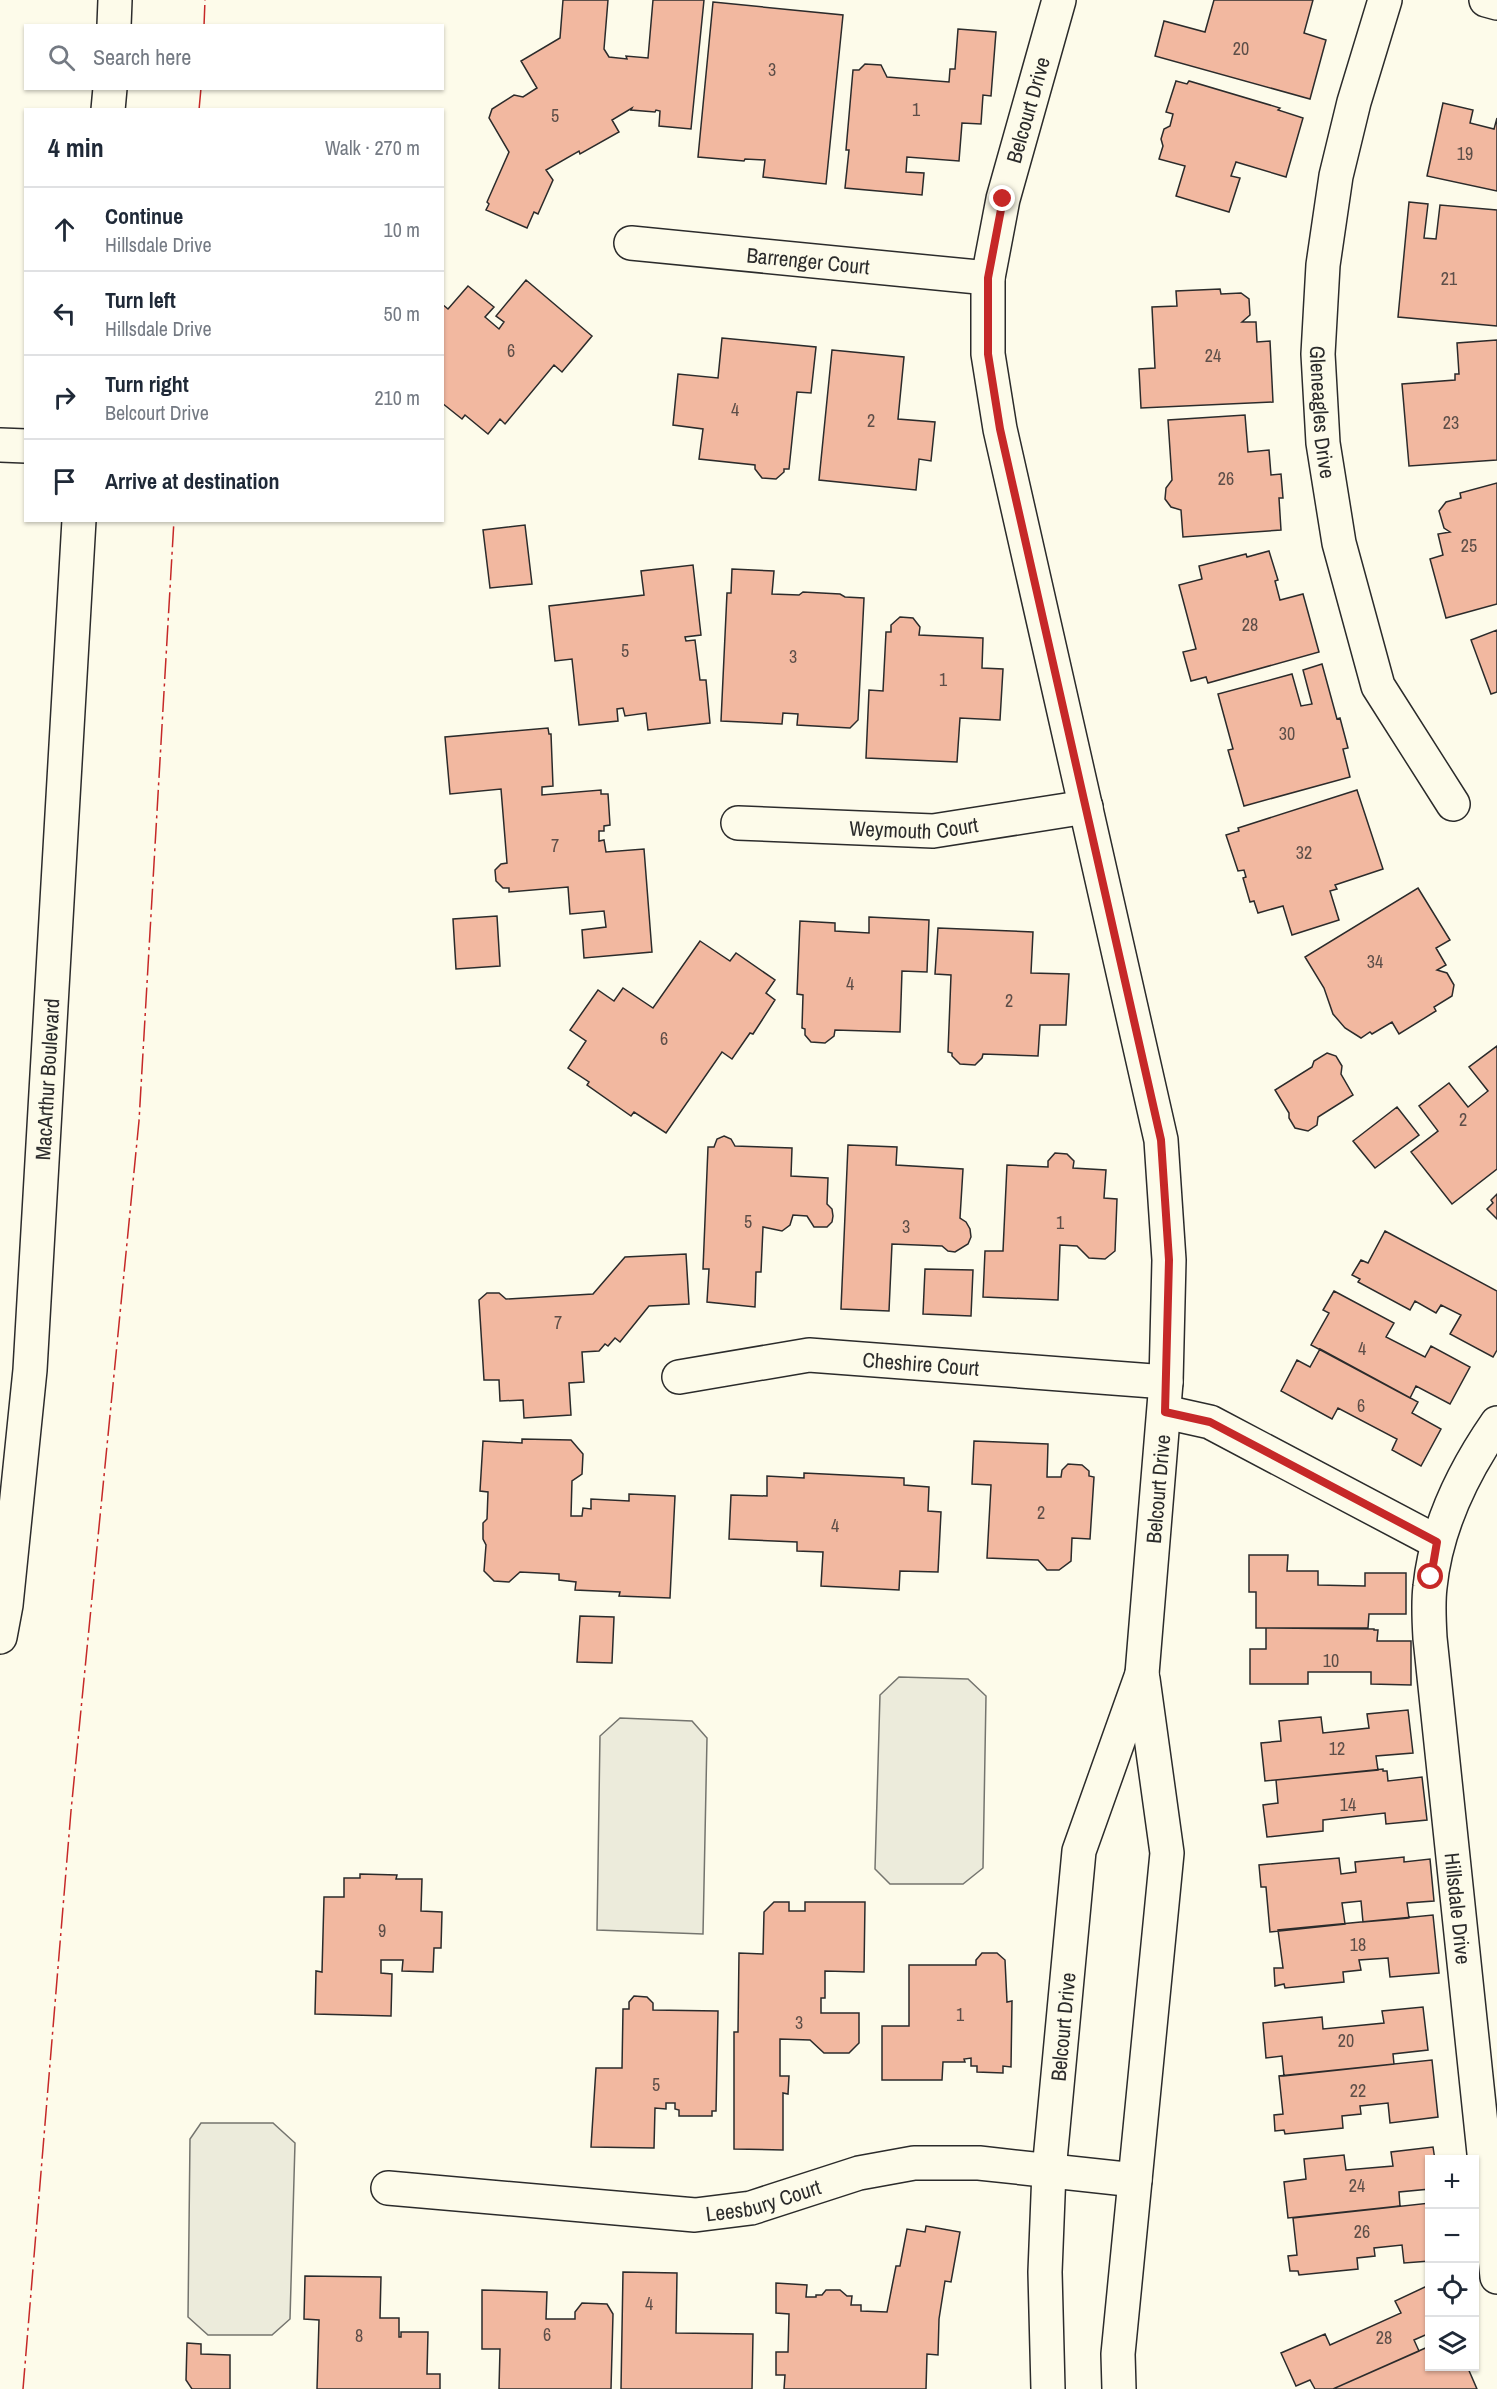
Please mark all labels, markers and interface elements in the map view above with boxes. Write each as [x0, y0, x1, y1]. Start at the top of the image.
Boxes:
search box [24, 24, 444, 90]
house number: 20 [1233, 36, 1249, 61]
icon: search [45, 41, 78, 74]
text: Search here [93, 42, 191, 72]
street label: Belcourt Drive [999, 54, 1057, 166]
house number: 3 [768, 57, 776, 82]
house number: 1 [912, 97, 921, 122]
house number: 5 [551, 103, 559, 128]
text: 4 min [48, 130, 104, 165]
text: Walk · 270 m [325, 134, 420, 161]
house number: 19 [1457, 141, 1473, 166]
route end [989, 185, 1015, 211]
text: Continue [105, 201, 183, 231]
icon: ahead [48, 213, 81, 246]
text: 10 m [384, 216, 420, 243]
text: Hillsdale Drive [105, 231, 212, 258]
street label: Barrenger Court [745, 240, 871, 281]
house number: 21 [1441, 266, 1458, 291]
text: Turn left [105, 285, 176, 315]
icon: left [48, 297, 81, 330]
text: 50 m [384, 300, 420, 327]
text: Hillsdale Drive [105, 315, 212, 342]
house number: 6 [507, 338, 515, 363]
house number: 24 [1205, 343, 1221, 368]
street label: Gleneagles Drive [1303, 345, 1343, 480]
text: Turn right [105, 369, 189, 399]
icon: right [48, 381, 81, 414]
text: 210 m [374, 384, 420, 411]
house number: 4 [731, 397, 739, 422]
text: Belcourt Drive [105, 399, 209, 426]
house number: 2 [867, 408, 875, 433]
house number: 23 [1443, 410, 1459, 435]
icon: arrive [48, 465, 81, 498]
text: Arrive at destination [105, 466, 279, 496]
house number: 26 [1218, 466, 1234, 491]
house number: 25 [1461, 533, 1477, 558]
house number: 28 [1242, 612, 1258, 637]
house number: 5 [621, 638, 629, 663]
house number: 3 [789, 644, 797, 669]
house number: 1 [939, 667, 948, 692]
house number: 30 [1279, 721, 1295, 746]
street label: Weymouth Court [849, 810, 980, 846]
house number: 7 [551, 833, 559, 858]
house number: 32 [1296, 840, 1312, 865]
house number: 34 [1367, 949, 1383, 974]
house number: 4 [846, 971, 854, 996]
house number: 2 [1005, 988, 1013, 1013]
street label: MacArthur Boulevard [28, 998, 66, 1161]
house number: 6 [660, 1026, 668, 1051]
house number: 2 [1459, 1107, 1467, 1132]
house number: 5 [744, 1209, 752, 1234]
house number: 1 [1056, 1210, 1065, 1235]
house number: 3 [902, 1214, 910, 1239]
house number: 7 [554, 1310, 562, 1335]
house number: 4 [1358, 1336, 1366, 1361]
street label: Cheshire Court [861, 1345, 980, 1382]
house number: 6 [1357, 1393, 1365, 1418]
street label: Belcourt Drive [1139, 1433, 1177, 1545]
house number: 2 [1037, 1500, 1045, 1525]
house number: 4 [831, 1513, 839, 1538]
route start [1417, 1563, 1443, 1589]
house number: 10 [1323, 1648, 1339, 1673]
house number: 12 [1329, 1736, 1345, 1761]
house number: 14 [1340, 1792, 1356, 1817]
street label: Hillsdale Drive [1438, 1851, 1479, 1966]
house number: 9 [378, 1918, 386, 1943]
house number: 18 [1350, 1932, 1366, 1957]
street label: Belcourt Drive [1043, 1971, 1082, 2082]
house number: 1 [956, 2002, 965, 2027]
house number: 3 [795, 2010, 803, 2035]
house number: 20 [1338, 2028, 1354, 2053]
house number: 5 [652, 2072, 660, 2097]
house number: 22 [1350, 2078, 1366, 2103]
map controls [1425, 2155, 1479, 2371]
button: + [1425, 2155, 1479, 2209]
street label: Leesbury Court [704, 2172, 824, 2228]
house number: 24 [1349, 2173, 1365, 2198]
button: − [1425, 2209, 1479, 2263]
house number: 26 [1354, 2219, 1370, 2244]
button: locate [1425, 2263, 1479, 2317]
house number: 4 [645, 2291, 653, 2316]
button: layers [1425, 2317, 1479, 2371]
house number: 6 [543, 2322, 551, 2347]
house number: 8 [355, 2323, 363, 2348]
house number: 28 [1376, 2325, 1392, 2350]

